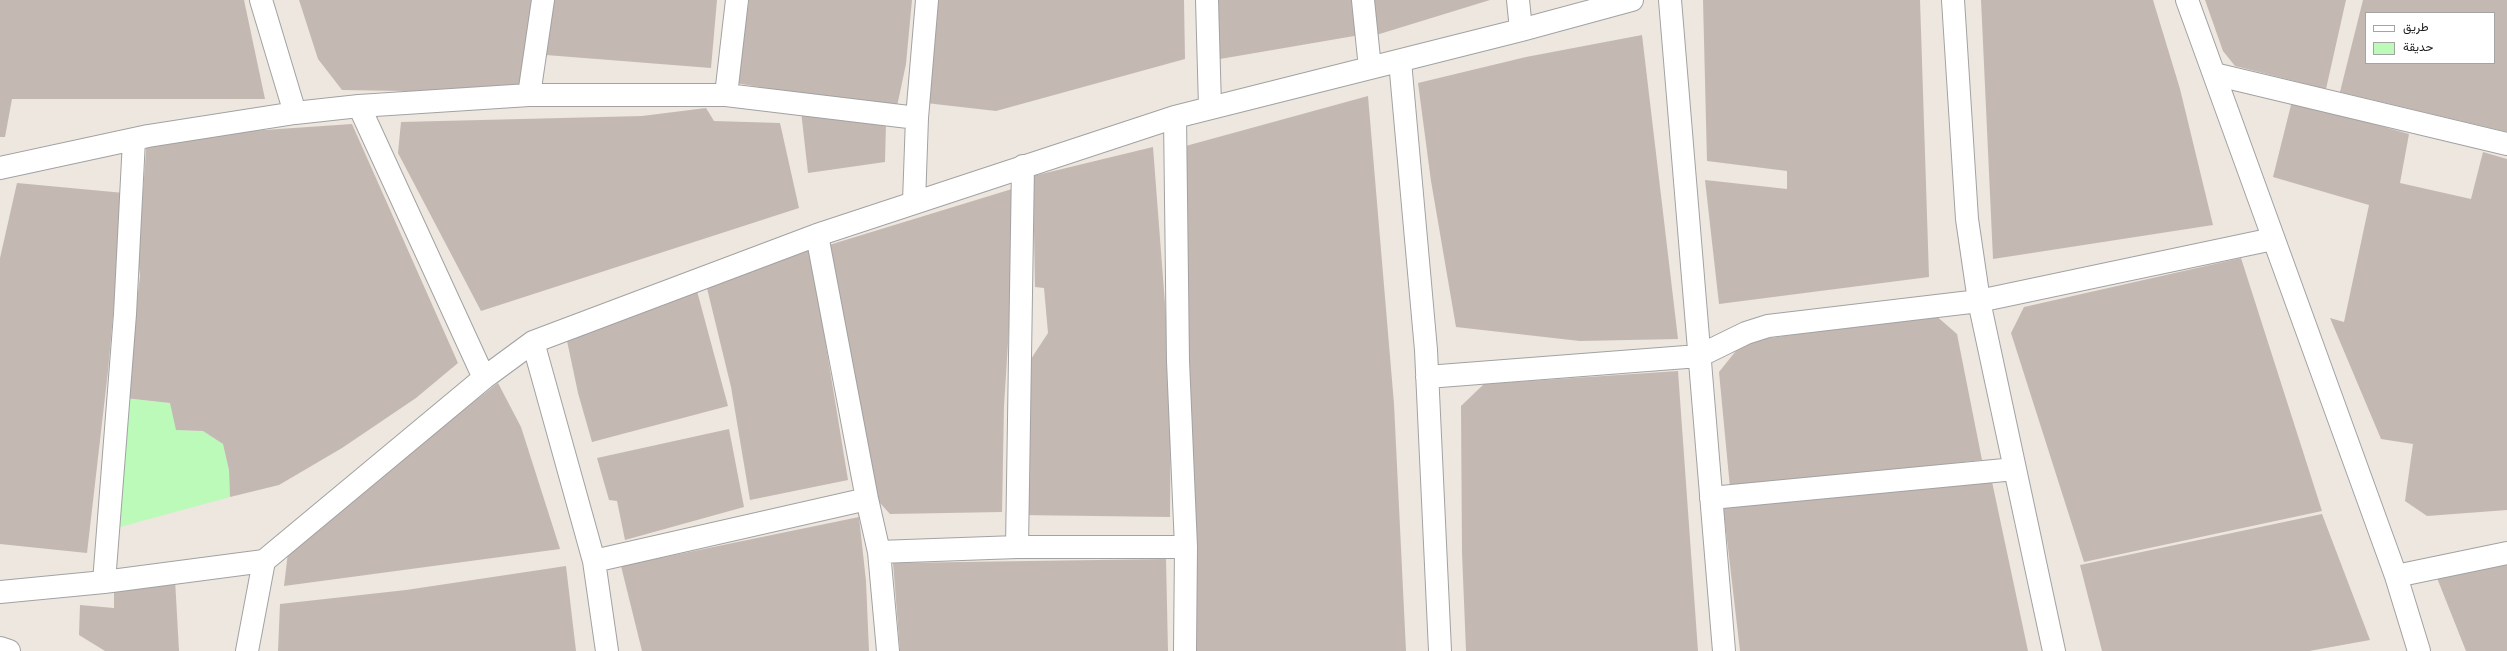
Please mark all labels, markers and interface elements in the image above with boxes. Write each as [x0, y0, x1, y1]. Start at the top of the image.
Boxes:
legend [2365, 12, 2495, 64]
text: طريق [2403, 19, 2428, 34]
text: حديقة [2403, 39, 2433, 54]

